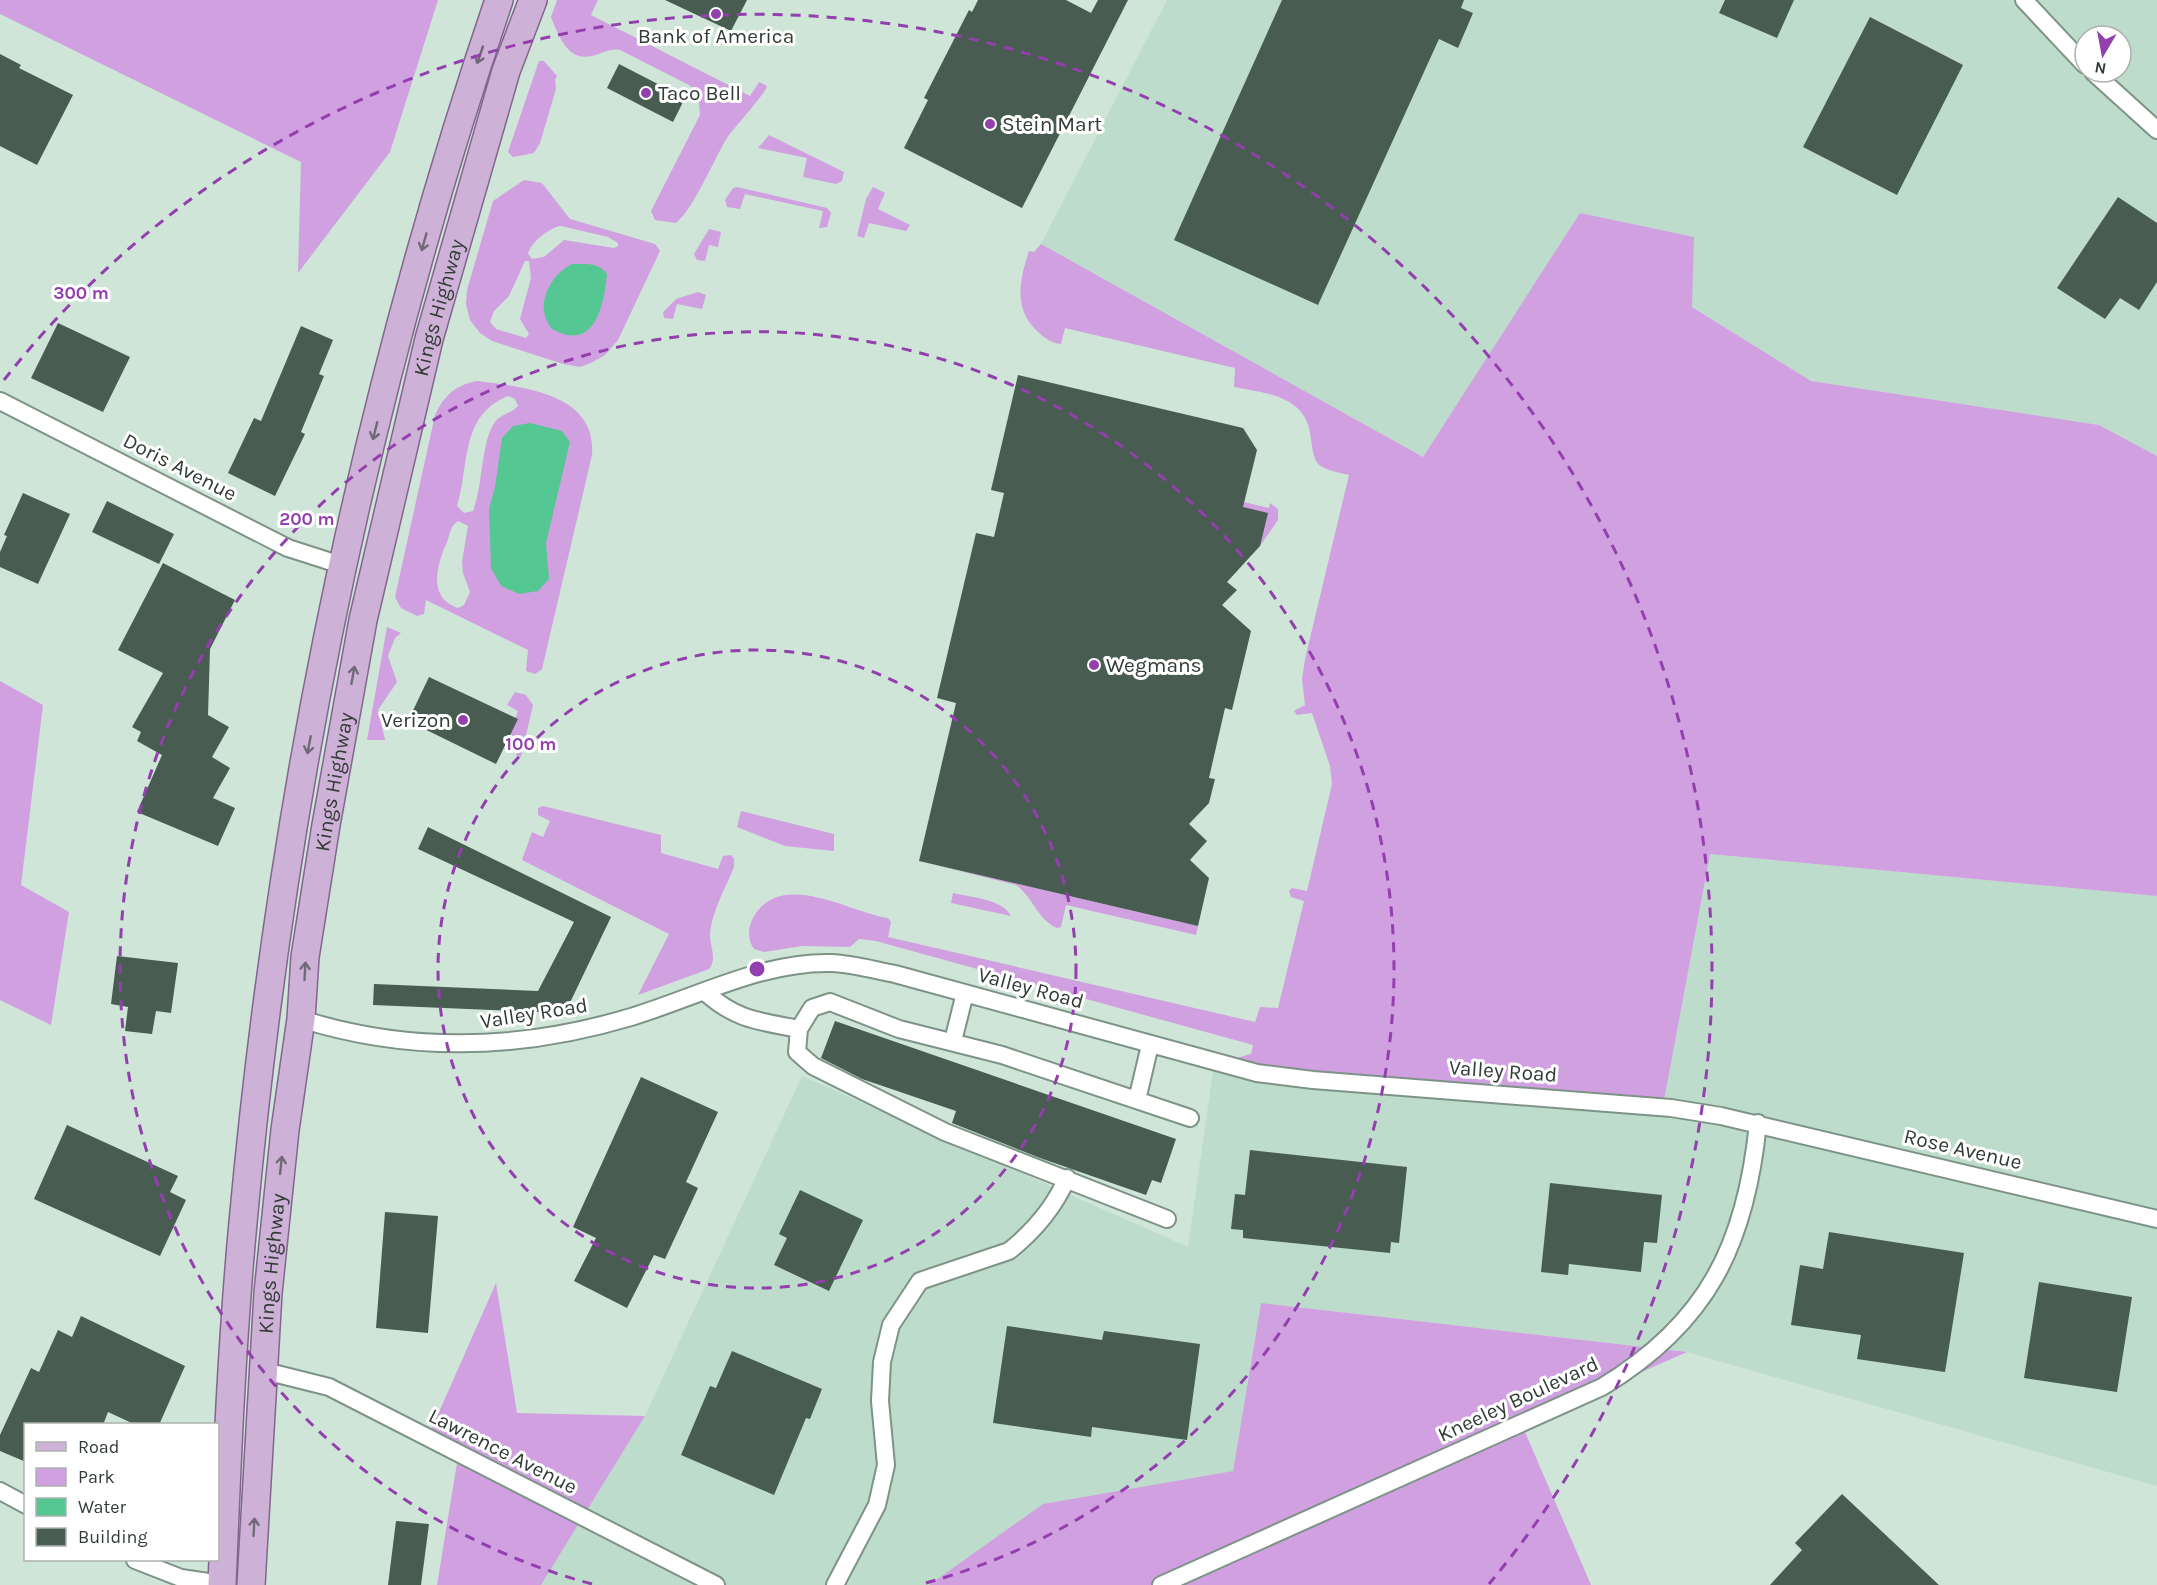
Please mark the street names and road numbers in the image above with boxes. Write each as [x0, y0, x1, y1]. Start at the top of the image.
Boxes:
street label: Kings Highway [409, 236, 469, 379]
street label: Doris Avenue [119, 428, 241, 506]
street label: Kings Highway [310, 710, 358, 853]
street label: Valley Road [976, 962, 1086, 1014]
street label: Valley Road [479, 993, 589, 1033]
street label: Valley Road [1448, 1055, 1558, 1087]
street label: Rose Avenue [1902, 1124, 2024, 1174]
street label: Kings Highway [254, 1192, 290, 1335]
street label: Kneeley Boulevard [1434, 1351, 1602, 1447]
street label: Lawrence Avenue [425, 1403, 581, 1499]

